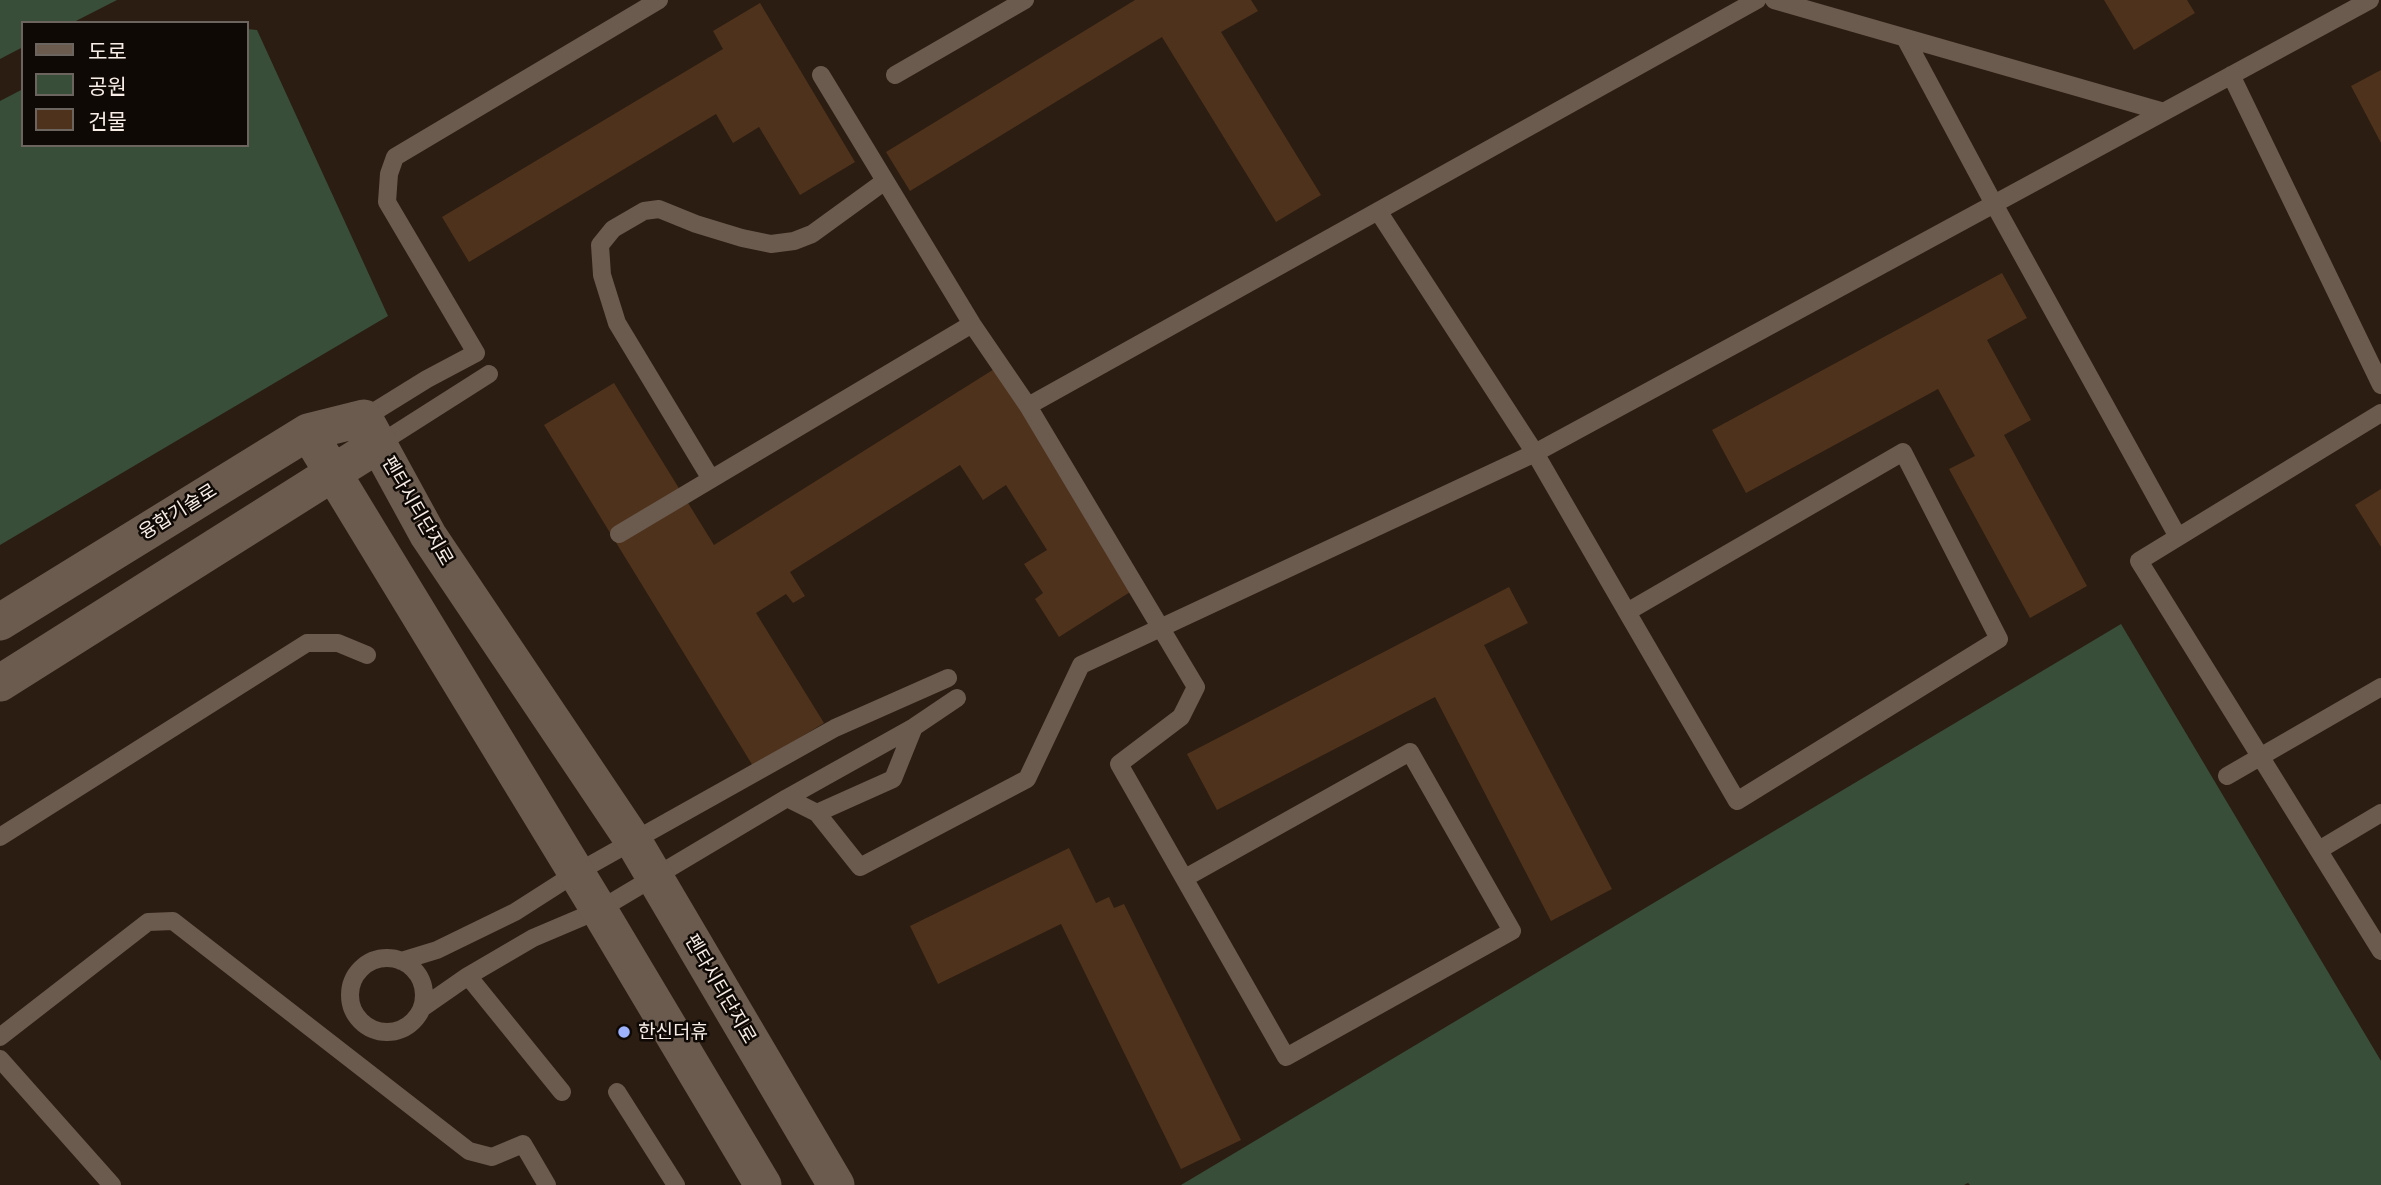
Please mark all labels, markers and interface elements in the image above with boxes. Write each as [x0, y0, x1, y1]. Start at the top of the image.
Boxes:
legend [21, 21, 248, 147]
text: 도로 [88, 38, 127, 64]
text: 공원 [88, 73, 127, 99]
text: 건물 [88, 108, 127, 134]
street label: 펜타시티단지로 [377, 452, 457, 570]
street label: 융합기술로 [135, 479, 221, 545]
street label: 펜타시티단지로 [680, 930, 760, 1048]
place label: 한신더휴 [638, 1021, 708, 1043]
marker: 한신더휴 [616, 1024, 632, 1040]

